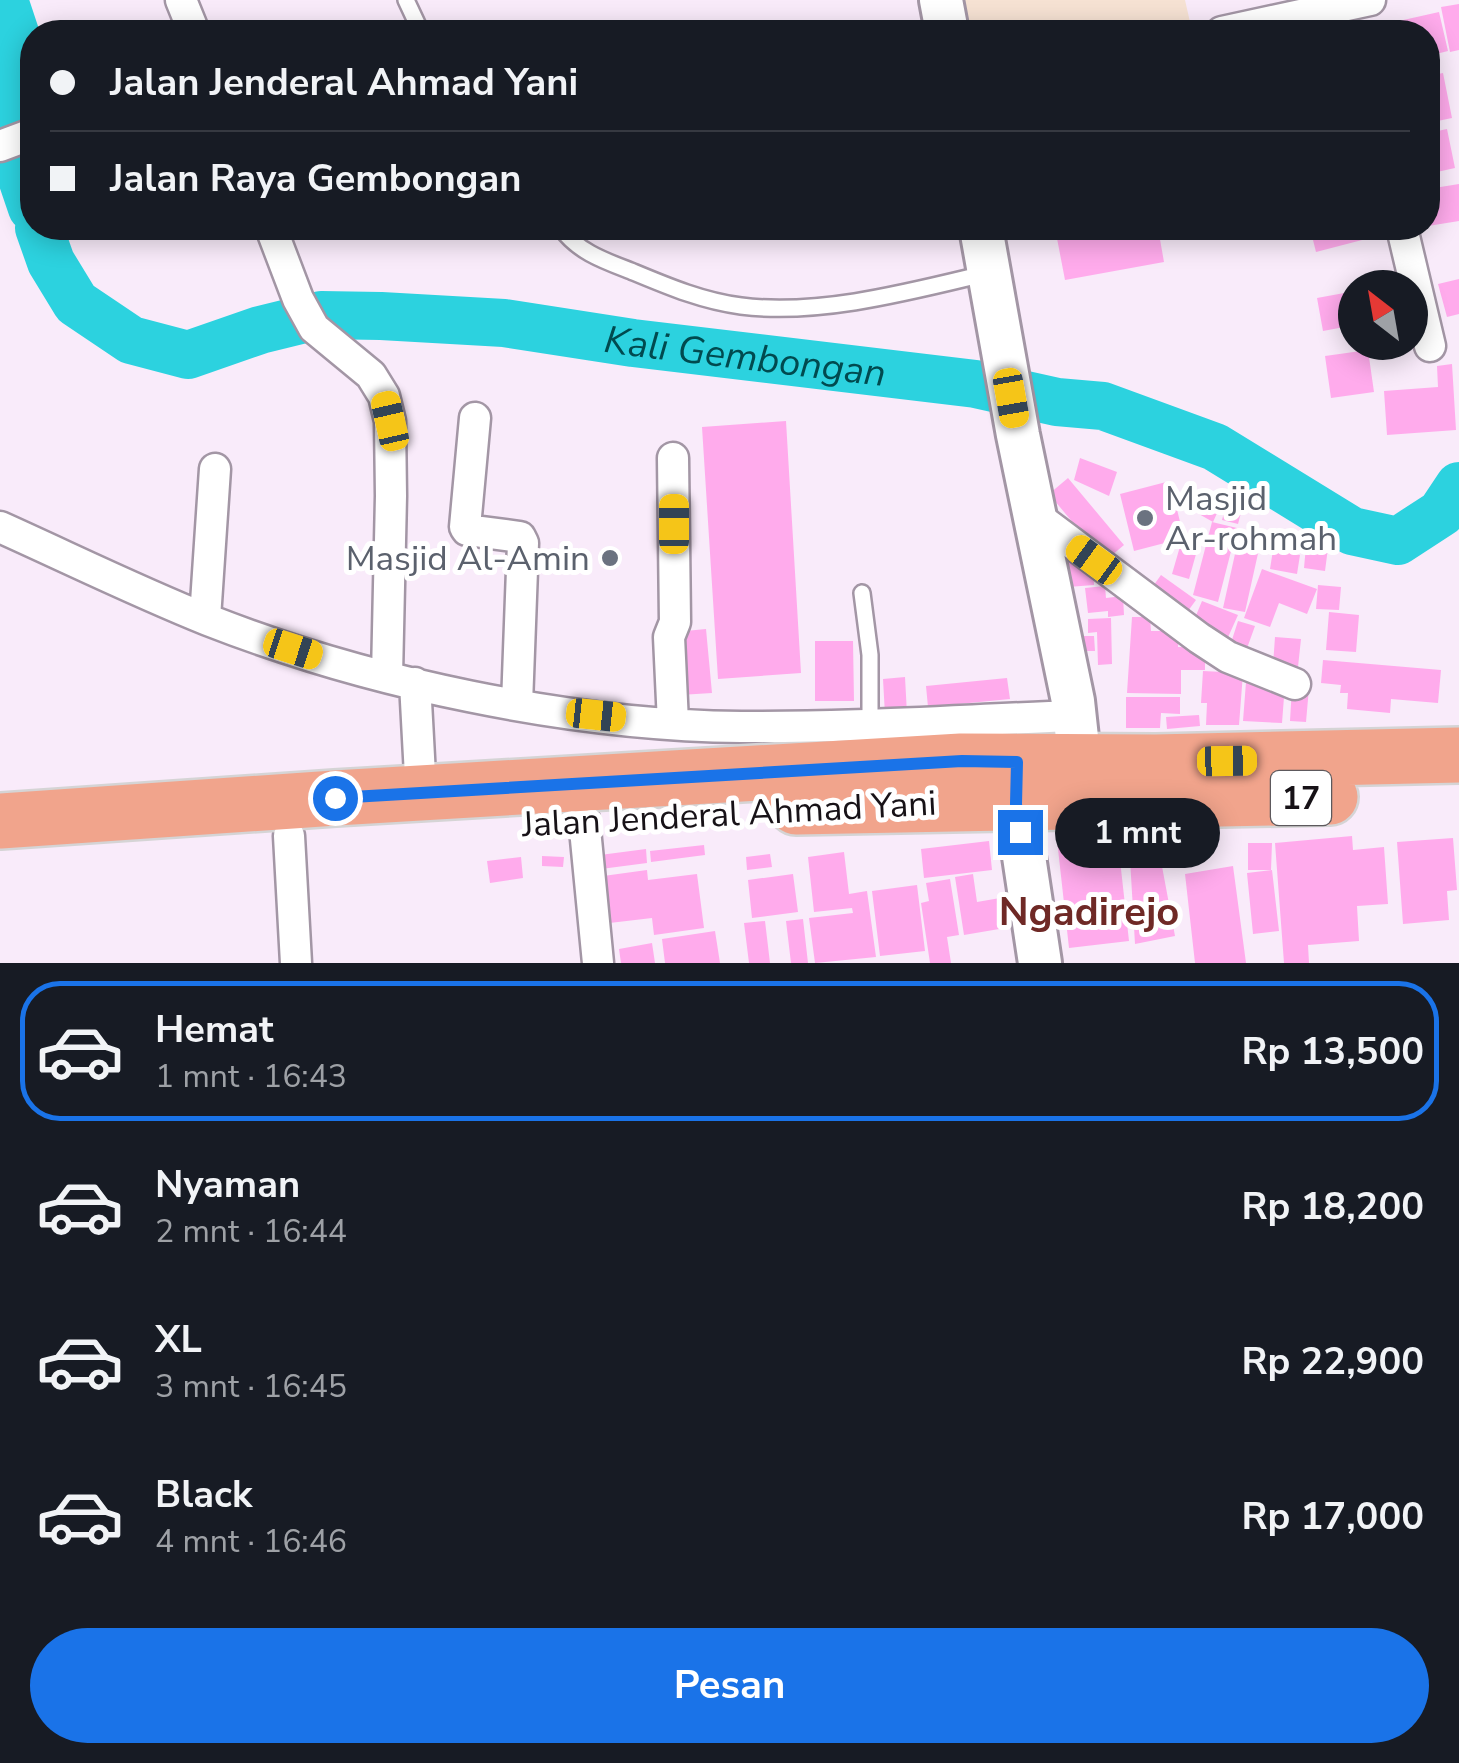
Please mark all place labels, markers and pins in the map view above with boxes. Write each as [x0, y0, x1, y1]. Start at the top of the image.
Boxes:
place label: Masjid Ar-rohmah [1165, 475, 1337, 562]
marker: Masjid Ar-rohmah [1134, 507, 1156, 529]
place label: Masjid Al-Amin [346, 535, 590, 582]
marker: Masjid Al-Amin [599, 547, 621, 569]

